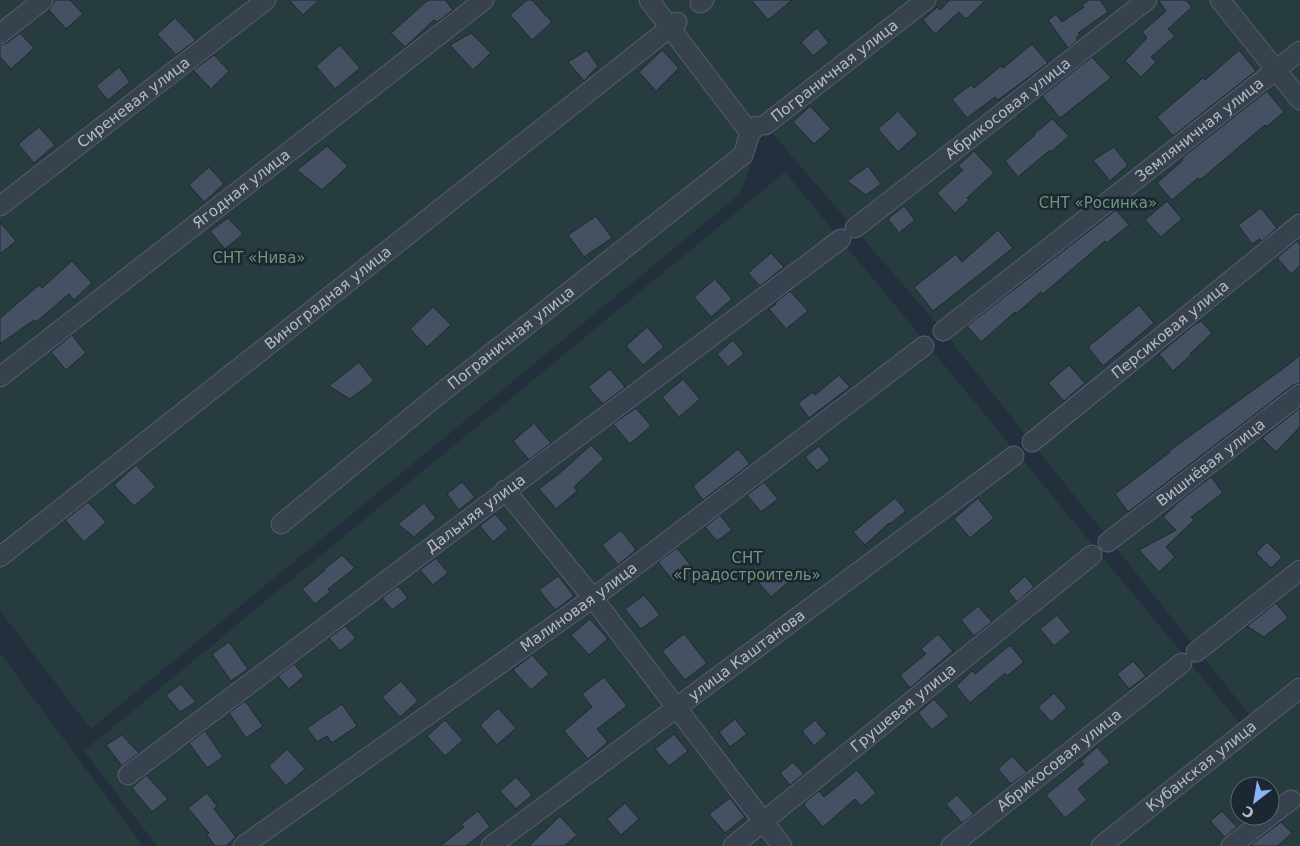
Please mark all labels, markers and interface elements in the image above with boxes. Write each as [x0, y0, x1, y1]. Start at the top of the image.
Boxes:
street label: Пограничная улица [767, 16, 902, 126]
street label: Сиреневая улица [74, 53, 194, 152]
street label: Абрикосовая улица [942, 54, 1074, 163]
street label: Земляничная улица [1132, 74, 1267, 186]
street label: Ягодная улица [189, 145, 294, 232]
park label: СНТ «Росинка» [1039, 194, 1157, 212]
street label: Виноградная улица [261, 242, 395, 353]
park label: СНТ «Нива» [212, 249, 306, 267]
street label: Персиковая улица [1108, 277, 1232, 383]
street label: Пограничная улица [444, 282, 578, 393]
street label: Вишнёвая улица [1153, 415, 1269, 510]
street label: Дальняя улица [422, 470, 529, 557]
park label: СНТ «Градостроитель» [673, 549, 821, 584]
street label: Малиновая улица [517, 559, 641, 656]
street label: улица Каштанова [685, 606, 809, 705]
street label: Грушевая улица [847, 660, 959, 756]
street label: Абрикосовая улица [993, 705, 1125, 815]
street label: Кубанская улица [1142, 717, 1260, 816]
north arrow [1230, 776, 1280, 826]
text: С [1240, 803, 1257, 822]

